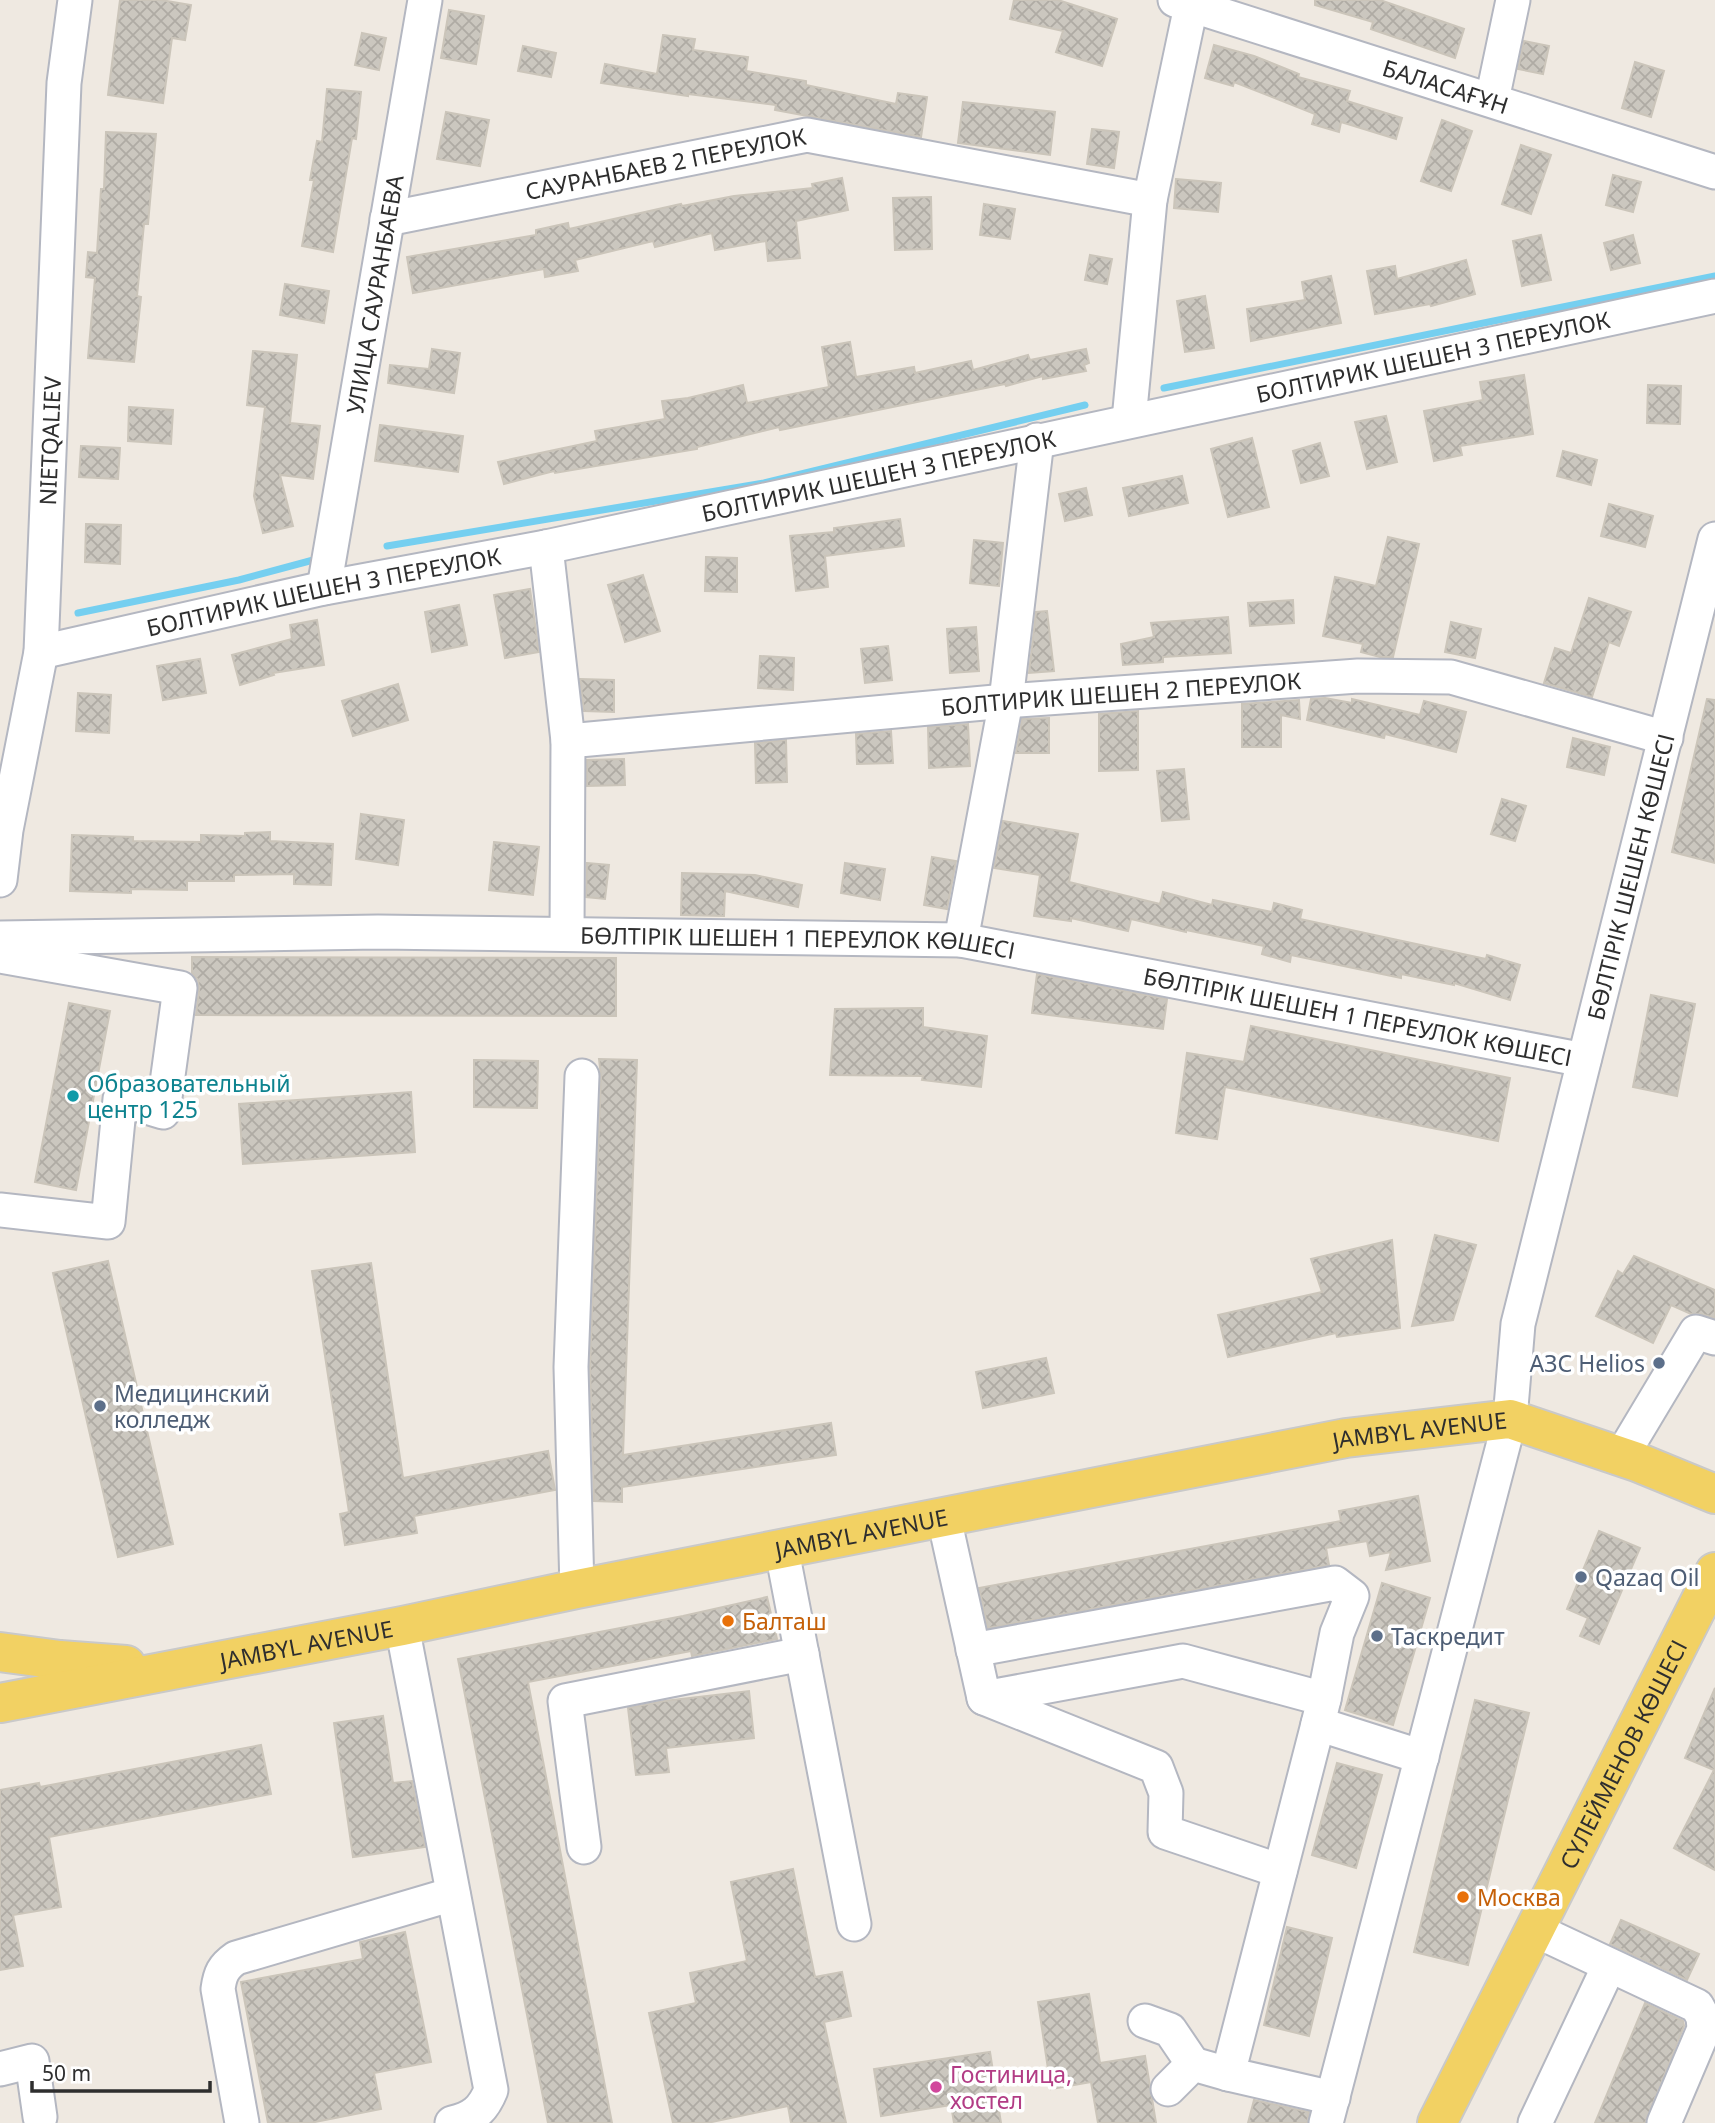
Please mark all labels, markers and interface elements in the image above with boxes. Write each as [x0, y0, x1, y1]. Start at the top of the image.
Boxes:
street label: БАЛАСАҒҰН [1379, 51, 1513, 121]
street label: САУРАНБАЕВ 2 ПЕРЕУЛОК [522, 119, 809, 207]
street label: УЛИЦА САУРАНБАЕВА [338, 172, 411, 416]
street label: БОЛТИРИК ШЕШЕН 3 ПЕРЕУЛОК [1253, 303, 1613, 410]
street label: NIETQALIEV [31, 376, 68, 506]
street label: БОЛТИРИК ШЕШЕН 3 ПЕРЕУЛОК [699, 422, 1059, 529]
street label: БОЛТИРИК ШЕШЕН 3 ПЕРЕУЛОК [143, 540, 504, 644]
street label: БОЛТИРИК ШЕШЕН 2 ПЕРЕУЛОК [939, 664, 1303, 723]
street label: БӨЛТІРІК ШЕШЕН КӨШЕСІ [1579, 730, 1682, 1023]
street label: БӨЛТІРІК ШЕШЕН 1 ПЕРЕУЛОК КӨШЕСІ [580, 919, 1018, 966]
street label: БӨЛТІРІК ШЕШЕН 1 ПЕРЕУЛОК КӨШЕСІ [1141, 959, 1575, 1073]
place label: Образовательный центр 125 [87, 1067, 290, 1125]
marker: Образовательный центр 125 [65, 1088, 81, 1104]
place label: АЗС Helios [1530, 1347, 1645, 1379]
marker: АЗС Helios [1651, 1355, 1667, 1371]
place label: Медицинский колледж [114, 1377, 270, 1435]
marker: Медицинский колледж [92, 1398, 108, 1414]
street label: JAMBYL AVENUE [1328, 1403, 1509, 1457]
street label: JAMBYL AVENUE [770, 1501, 951, 1566]
place label: Qazaq Oil [1595, 1561, 1700, 1593]
marker: Qazaq Oil [1573, 1569, 1589, 1585]
place label: Балташ [742, 1605, 826, 1637]
street label: JAMBYL AVENUE [215, 1612, 396, 1677]
marker: Балташ [720, 1613, 736, 1629]
place label: Таскредит [1391, 1620, 1505, 1652]
marker: Таскредит [1369, 1628, 1385, 1644]
street label: СҮЛЕЙМЕНОВ КӨШЕСІ [1552, 1634, 1694, 1874]
place label: Москва [1477, 1881, 1561, 1913]
marker: Москва [1455, 1889, 1471, 1905]
scale bar [32, 2050, 210, 2094]
place label: Гостиница, хостел [950, 2058, 1072, 2116]
text: 50 m [42, 2059, 91, 2087]
marker: Гостиница, хостел [928, 2079, 944, 2095]

